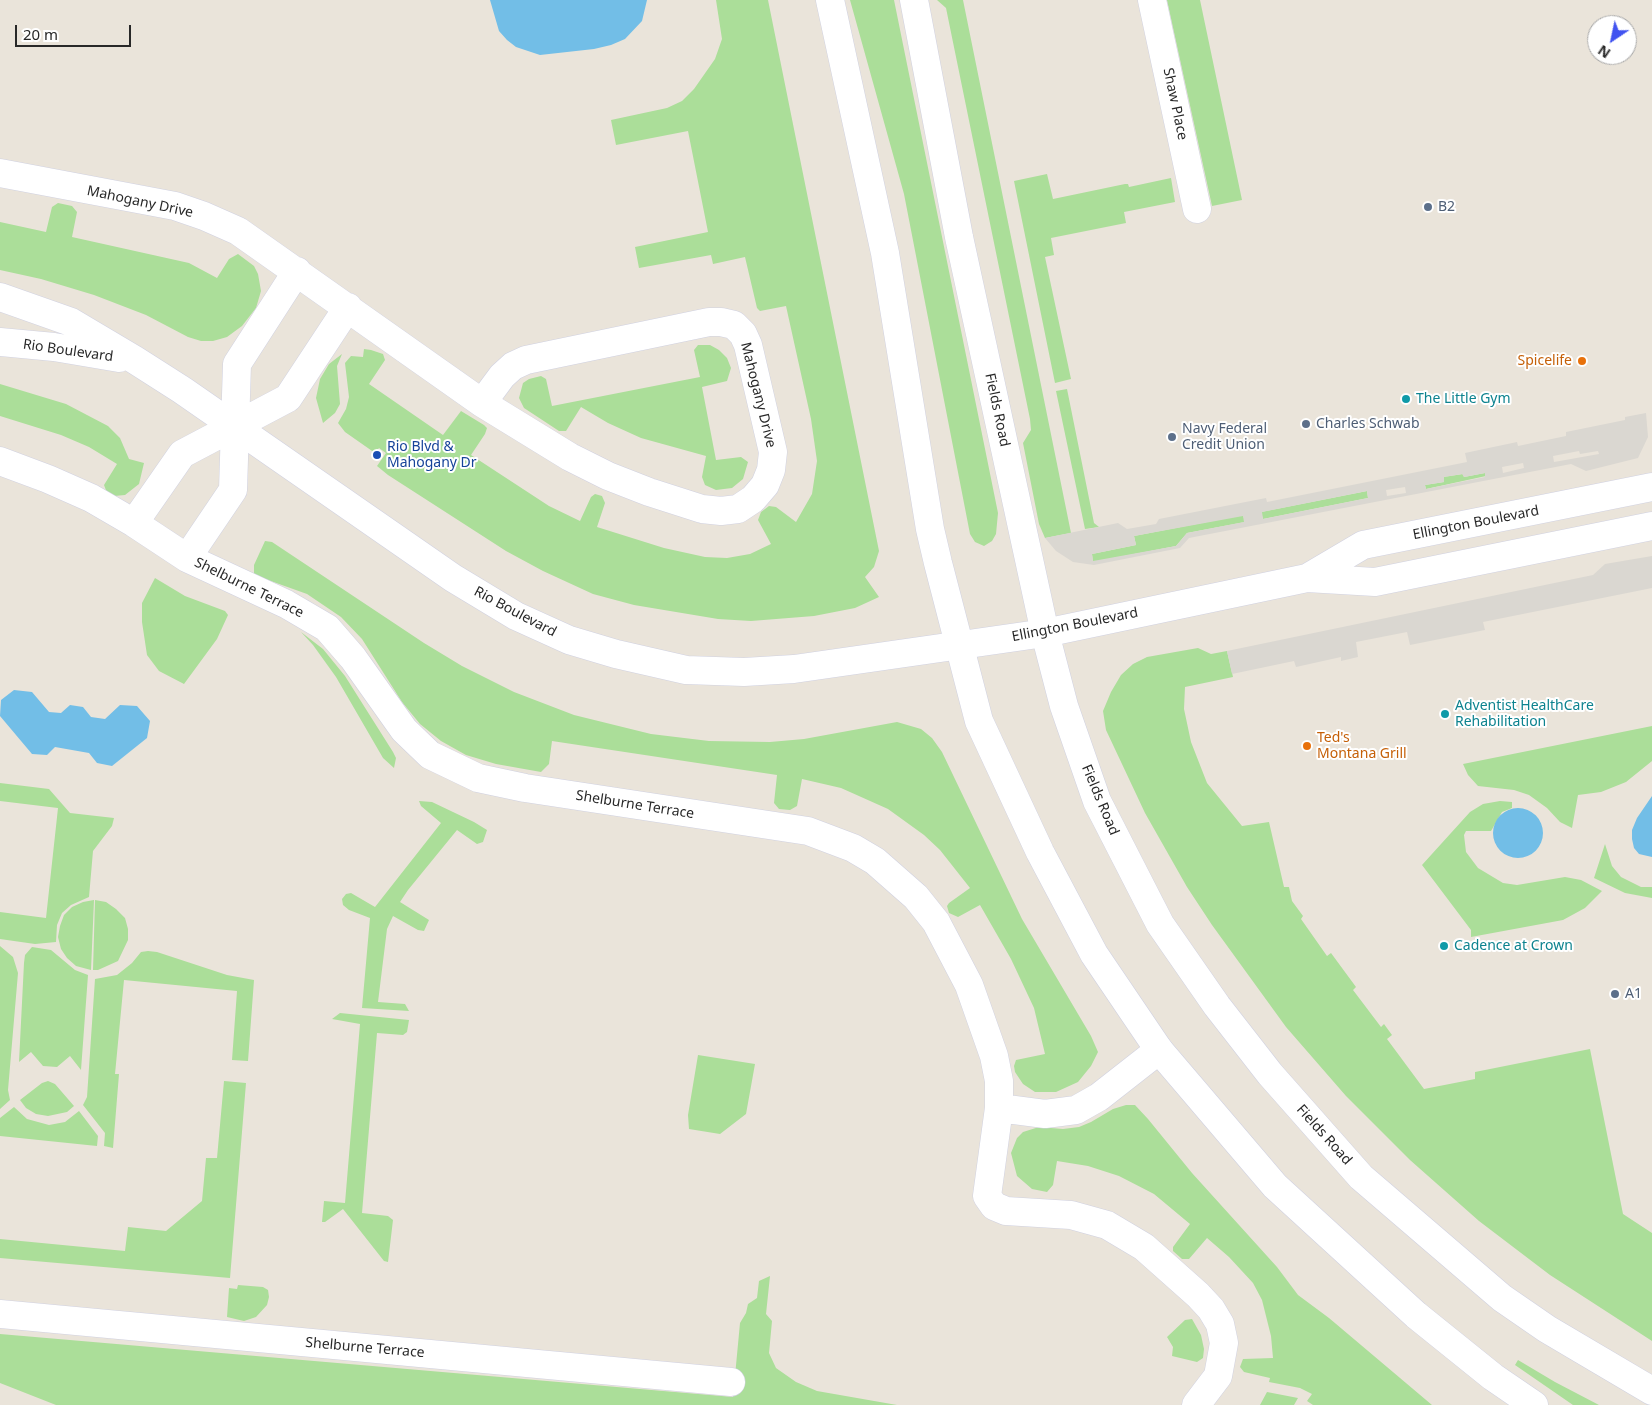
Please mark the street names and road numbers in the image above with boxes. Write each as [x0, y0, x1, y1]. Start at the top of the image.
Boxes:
street label: Shaw Place [1159, 66, 1191, 142]
street label: Mahogany Drive [85, 183, 195, 221]
street label: Rio Boulevard [22, 336, 114, 366]
street label: Mahogany Drive [737, 340, 779, 450]
street label: Fields Road [981, 372, 1013, 448]
street label: Ellington Boulevard [1411, 503, 1541, 543]
street label: Shelburne Terrace [192, 554, 306, 622]
street label: Rio Boulevard [471, 583, 559, 641]
street label: Ellington Boulevard [1010, 605, 1140, 645]
street label: Fields Road [1078, 762, 1122, 838]
street label: Shelburne Terrace [575, 787, 695, 823]
street label: Fields Road [1293, 1102, 1355, 1168]
street label: Shelburne Terrace [305, 1334, 425, 1362]

